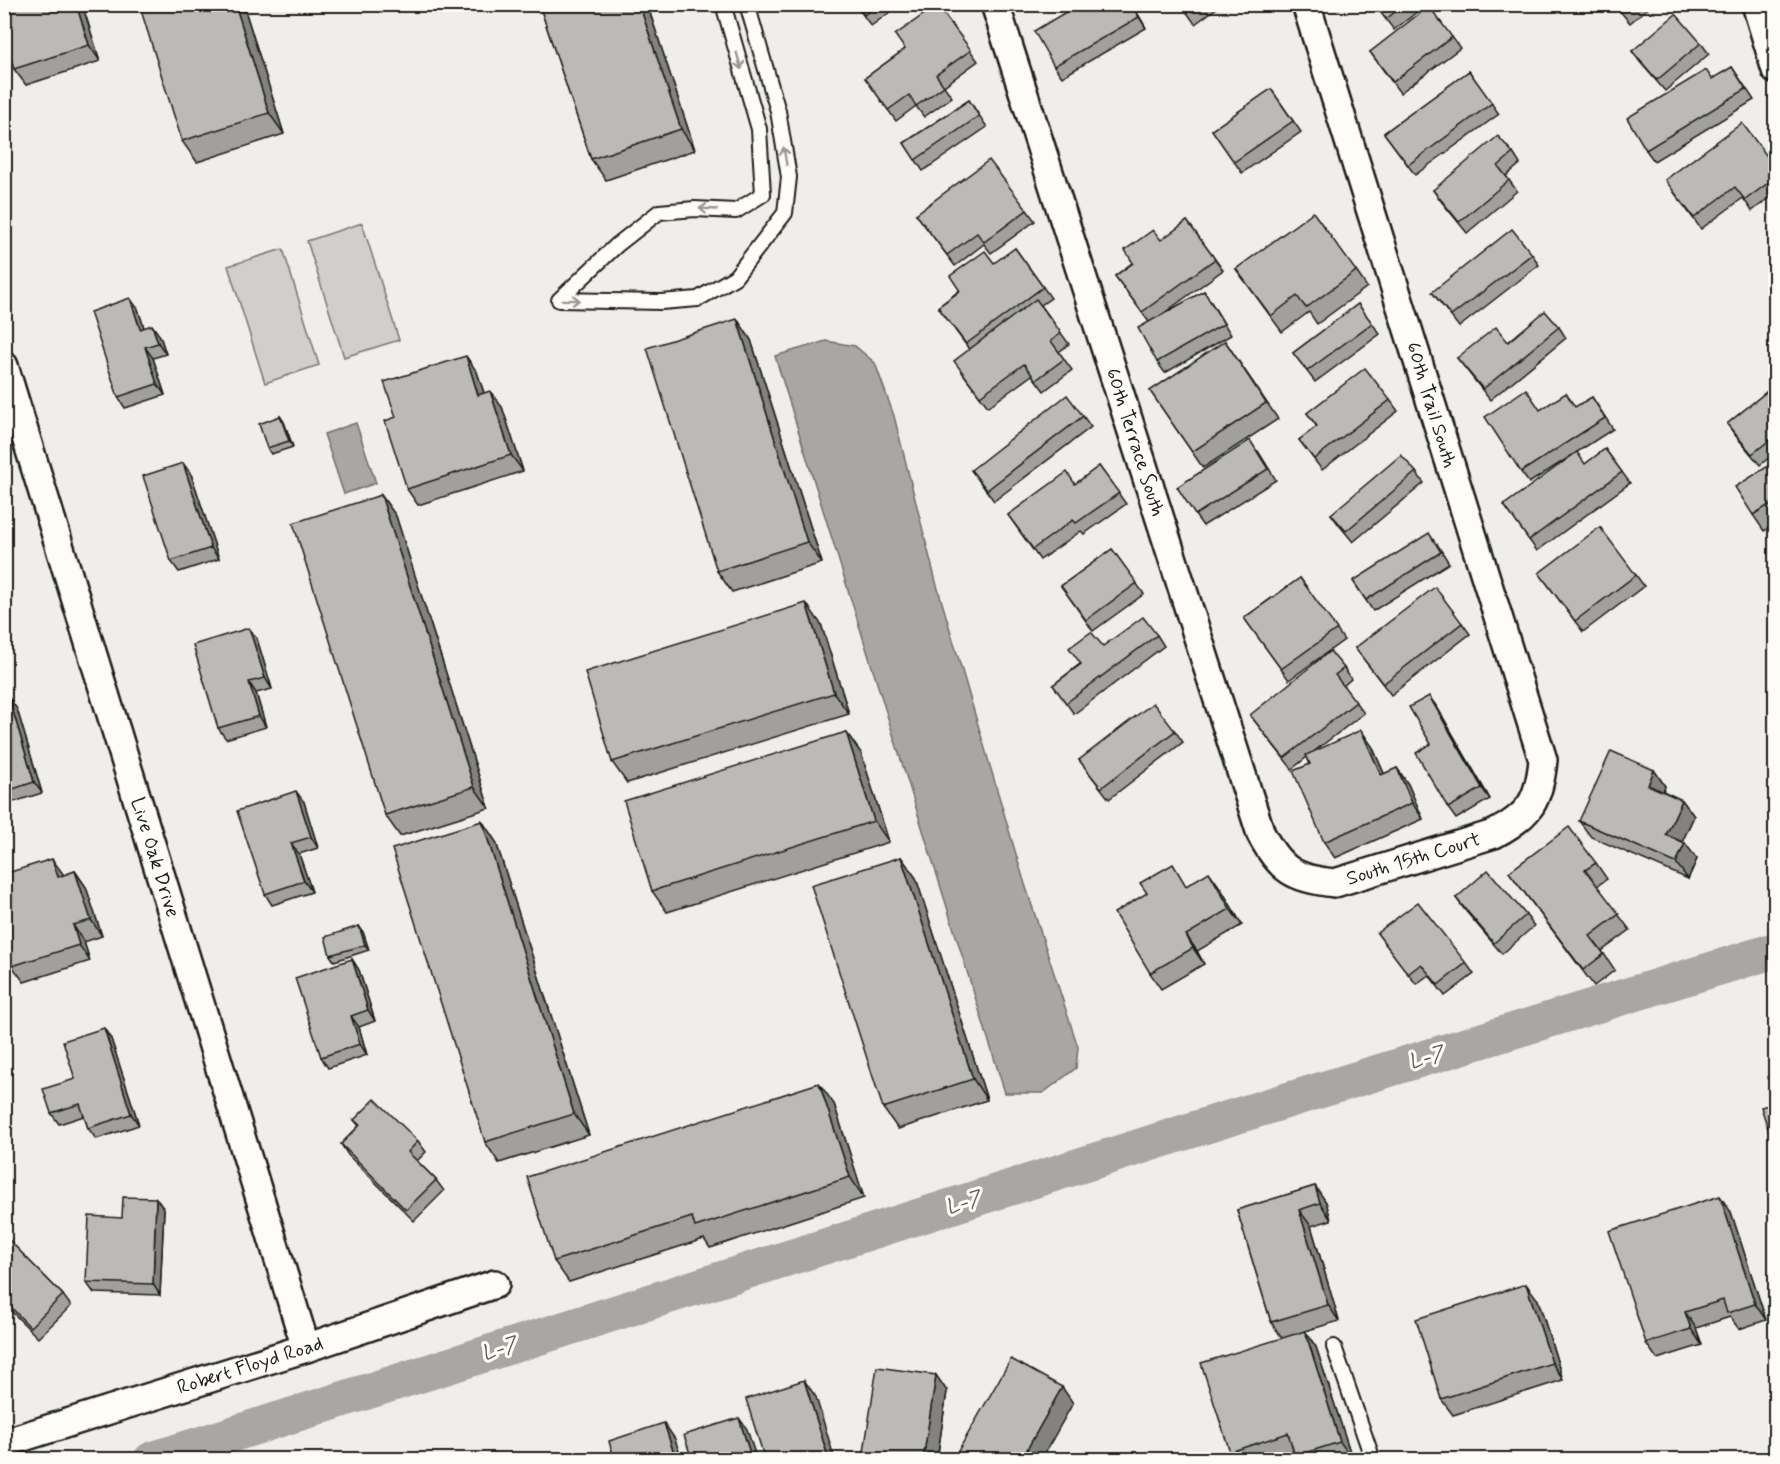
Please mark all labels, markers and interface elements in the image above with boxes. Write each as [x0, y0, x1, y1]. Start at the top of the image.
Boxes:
one-way arrow [734, 51, 745, 70]
one-way arrow [779, 146, 790, 166]
one-way arrow [699, 204, 719, 215]
one-way arrow [561, 294, 581, 306]
street label: 60th Trail South [1399, 339, 1463, 471]
street label: 60th Terrace South [1099, 365, 1172, 520]
street label: Live Oak Drive [124, 794, 186, 921]
street label: South 15th Court [1343, 825, 1484, 892]
water label: L-7 [1405, 1039, 1450, 1077]
water label: L-7 [942, 1183, 987, 1222]
water label: L-7 [478, 1329, 523, 1368]
street label: Robert Floyd Road [174, 1330, 327, 1401]

